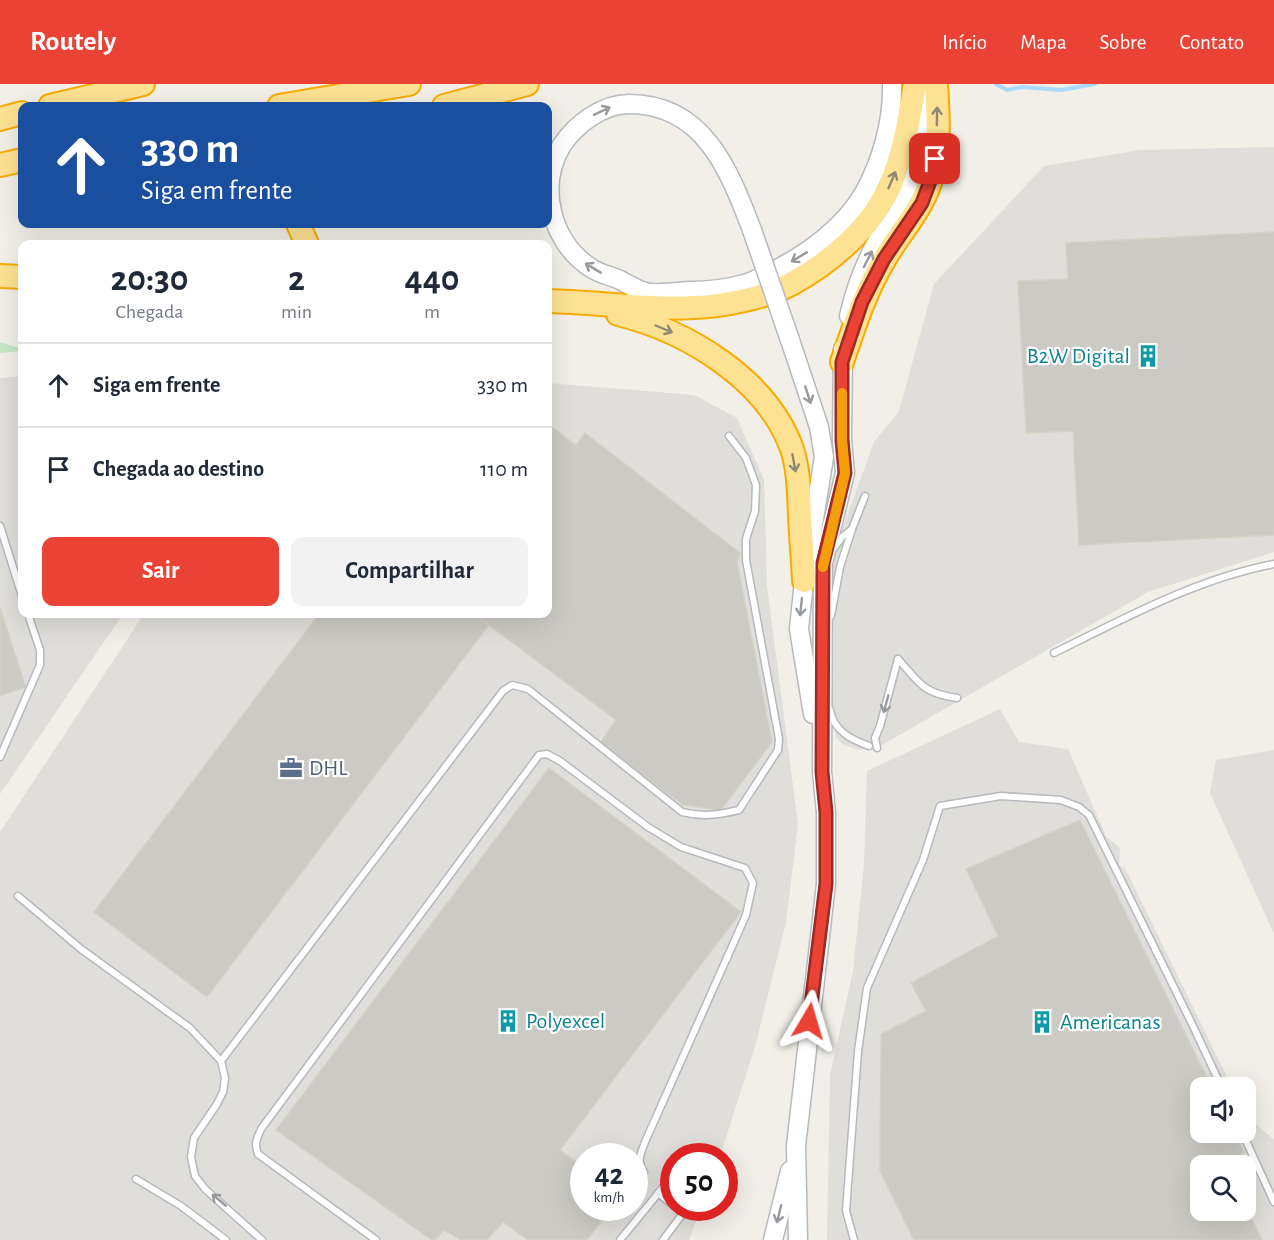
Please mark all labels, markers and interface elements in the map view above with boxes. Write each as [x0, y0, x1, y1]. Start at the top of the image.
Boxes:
text: Routely [30, 28, 116, 56]
text: Início [942, 32, 987, 53]
text: Mapa [1020, 32, 1067, 53]
text: Sobre [1100, 32, 1146, 53]
text: Contato [1179, 32, 1244, 53]
one-way arrow [592, 105, 610, 117]
one-way arrow [932, 107, 943, 127]
icon: ahead [42, 126, 120, 204]
text: 330 m [141, 128, 239, 170]
pin [909, 133, 960, 184]
icon: arrive [918, 142, 951, 175]
one-way arrow [887, 171, 898, 190]
text: Siga em frente [141, 177, 292, 204]
one-way arrow [863, 250, 875, 268]
one-way arrow [791, 251, 808, 263]
text: 20:30 [110, 261, 189, 297]
text: 2 [288, 261, 305, 297]
text: 440 [405, 261, 460, 297]
one-way arrow [585, 261, 602, 273]
text: Chegada [115, 302, 184, 322]
text: min [281, 302, 312, 322]
text: m [424, 302, 440, 322]
one-way arrow [654, 324, 672, 335]
building icon: B2W Digital [1135, 343, 1161, 369]
place label: B2W Digital [1027, 345, 1130, 367]
icon: ahead [42, 369, 75, 402]
text: Siga em frente [93, 374, 220, 396]
text: 330 m [477, 374, 528, 396]
one-way arrow [804, 385, 815, 404]
icon: arrive [42, 453, 75, 486]
one-way arrow [789, 453, 800, 473]
text: Chegada ao destino [93, 458, 264, 480]
text: 110 m [480, 458, 528, 480]
button: Sair [42, 537, 279, 606]
button: Compartilhar [291, 537, 528, 606]
one-way arrow [796, 597, 807, 617]
one-way arrow [880, 694, 891, 713]
office icon: DHL [278, 755, 304, 781]
place label: DHL [309, 757, 348, 779]
position arrow [777, 989, 841, 1053]
building icon: Polyexcel [495, 1008, 521, 1034]
building icon: Americanas [1029, 1009, 1055, 1035]
place label: Polyexcel [526, 1010, 605, 1032]
place label: Americanas [1060, 1011, 1161, 1033]
map controls [1190, 1077, 1256, 1221]
button: sound [1190, 1077, 1256, 1143]
speed limit sign: 50 [660, 1143, 738, 1221]
button: search [1190, 1155, 1256, 1221]
text: 42 [594, 1160, 624, 1190]
text: km/h [594, 1190, 624, 1205]
one-way arrow [212, 1193, 227, 1207]
one-way arrow [773, 1204, 785, 1223]

